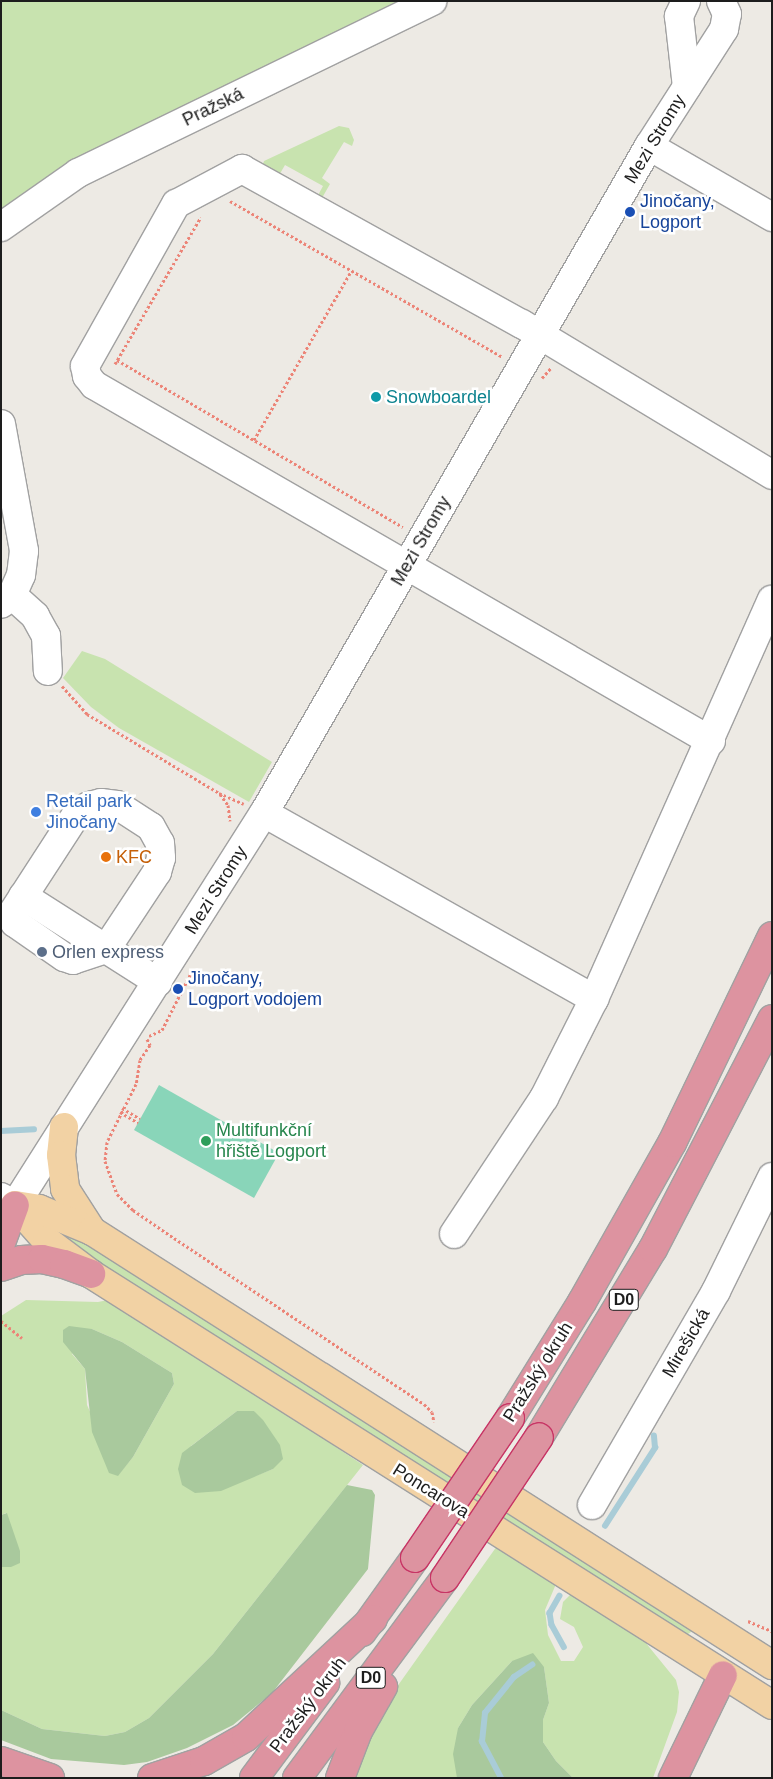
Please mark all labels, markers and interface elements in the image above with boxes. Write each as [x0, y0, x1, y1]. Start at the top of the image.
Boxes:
street label: Pražská [179, 83, 247, 131]
street label: Mezi Stromy [620, 91, 690, 187]
place label: Jinočany, Logport [640, 191, 715, 233]
marker: Jinočany, Logport [624, 206, 636, 218]
place label: Snowboardel [386, 386, 491, 408]
marker: Snowboardel [370, 391, 382, 403]
street label: Mezi Stromy [387, 492, 455, 590]
place label: Retail park Jinočany [46, 791, 132, 834]
marker: Retail park Jinočany [30, 806, 42, 818]
street label: Mezi Stromy [180, 842, 252, 938]
place label: KFC [116, 846, 152, 868]
marker: KFC [100, 851, 112, 863]
place label: Orlen express [52, 941, 164, 963]
marker: Orlen express [36, 946, 48, 958]
place label: Jinočany, Logport vodojem [188, 968, 322, 1011]
marker: Jinočany, Logport vodojem [172, 983, 184, 995]
place label: Multifunkční hřiště Logport [216, 1120, 326, 1162]
marker: Multifunkční hřiště Logport [200, 1135, 212, 1147]
road number: D0 [608, 1286, 640, 1314]
street label: Mirešická [658, 1305, 714, 1381]
street label: Pražský okruh [499, 1318, 577, 1426]
street label: Poncarova [389, 1459, 473, 1523]
street label: Pražský okruh [265, 1653, 351, 1757]
road number: D0 [355, 1665, 387, 1692]

